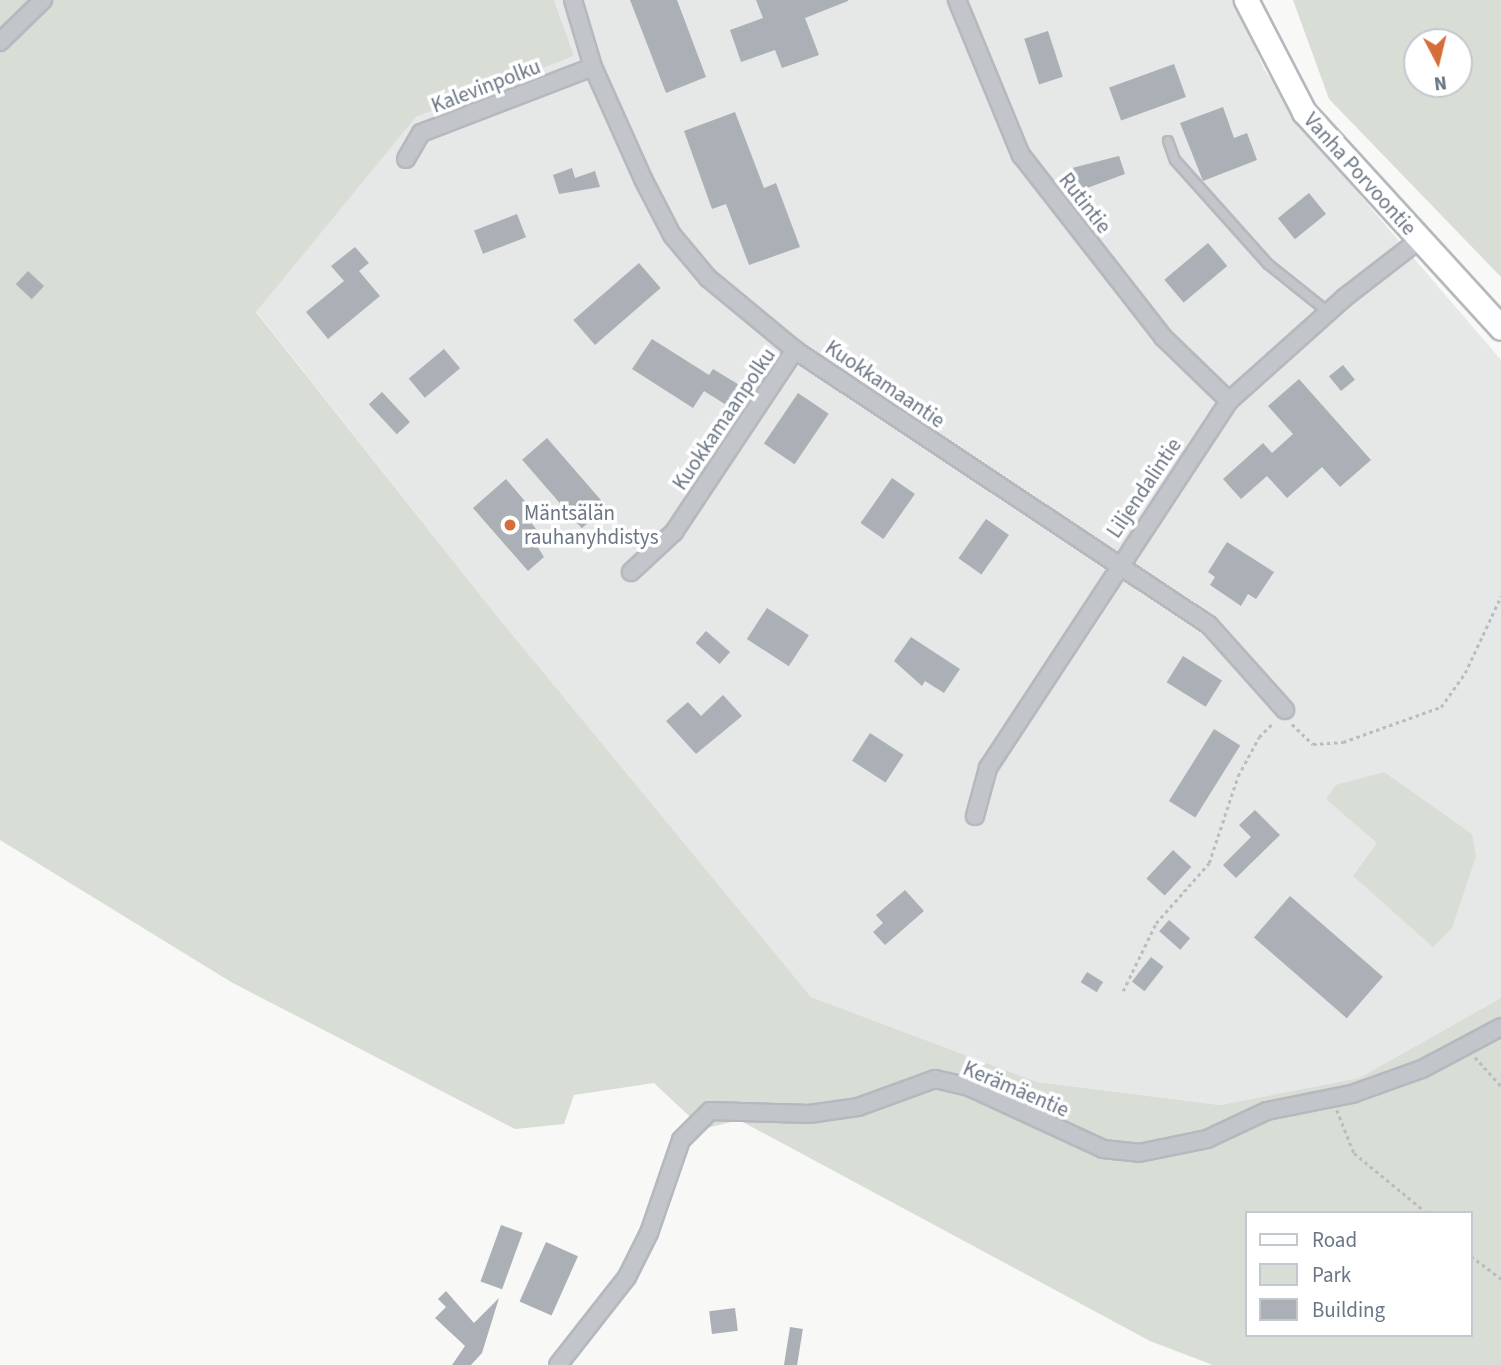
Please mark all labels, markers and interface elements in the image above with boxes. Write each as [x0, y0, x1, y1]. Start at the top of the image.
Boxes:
north arrow [1403, 28, 1473, 98]
street label: Kalevinpolku [428, 54, 544, 118]
text: N [1432, 68, 1448, 97]
street label: Vanha Porvoontie [1298, 108, 1422, 240]
street label: Rutintie [1054, 168, 1116, 238]
street label: Kuokkamaantie [821, 335, 949, 433]
street label: Kuokkamaanpolku [667, 343, 781, 495]
street label: Liljendalintie [1101, 433, 1187, 543]
place label: Mäntsälän rauhanyhdistys [524, 500, 658, 550]
marker: Mäntsälän rauhanyhdistys [502, 517, 518, 533]
street label: Kerämäentie [959, 1055, 1073, 1123]
legend [1246, 1211, 1473, 1337]
text: Road [1312, 1225, 1357, 1255]
text: Park [1312, 1260, 1351, 1290]
text: Building [1312, 1295, 1385, 1325]

